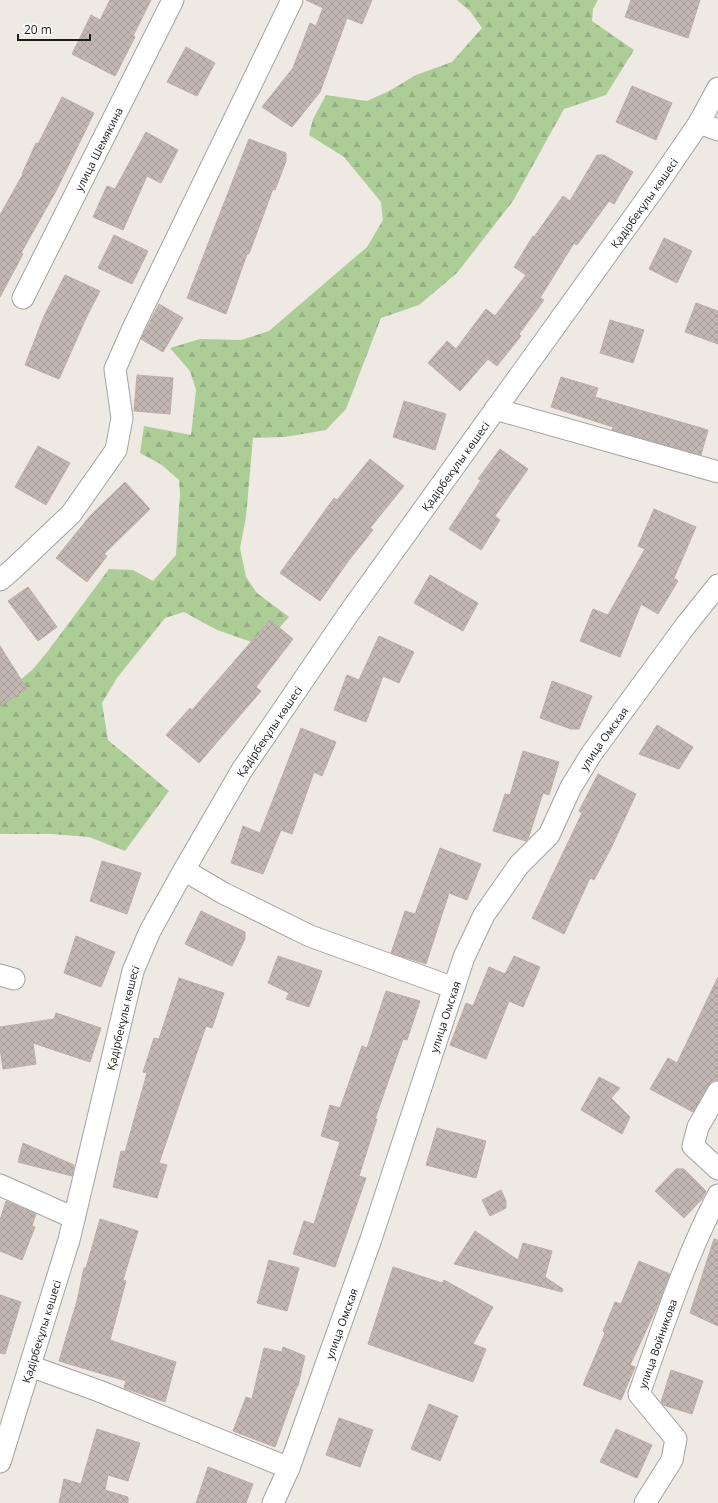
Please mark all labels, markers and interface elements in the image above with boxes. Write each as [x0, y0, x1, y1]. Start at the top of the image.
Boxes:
scale bar [18, 16, 90, 42]
text: 20 m [24, 21, 52, 38]
street label: улица Шемякина [71, 104, 126, 193]
street label: Қадірбекұлы көшесі [607, 155, 681, 251]
street label: Қадірбекұлы көшесі [417, 418, 492, 514]
street label: Қадірбекұлы көшесі [232, 683, 305, 779]
street label: улица Омская [576, 704, 631, 773]
street label: Қадірбекұлы көшесі [102, 963, 142, 1072]
street label: улица Омская [426, 979, 463, 1054]
street label: Қадірбекұлы көшесі [18, 1278, 64, 1385]
street label: улица Омская [321, 1286, 360, 1361]
street label: улица Войникова [634, 1297, 680, 1390]

